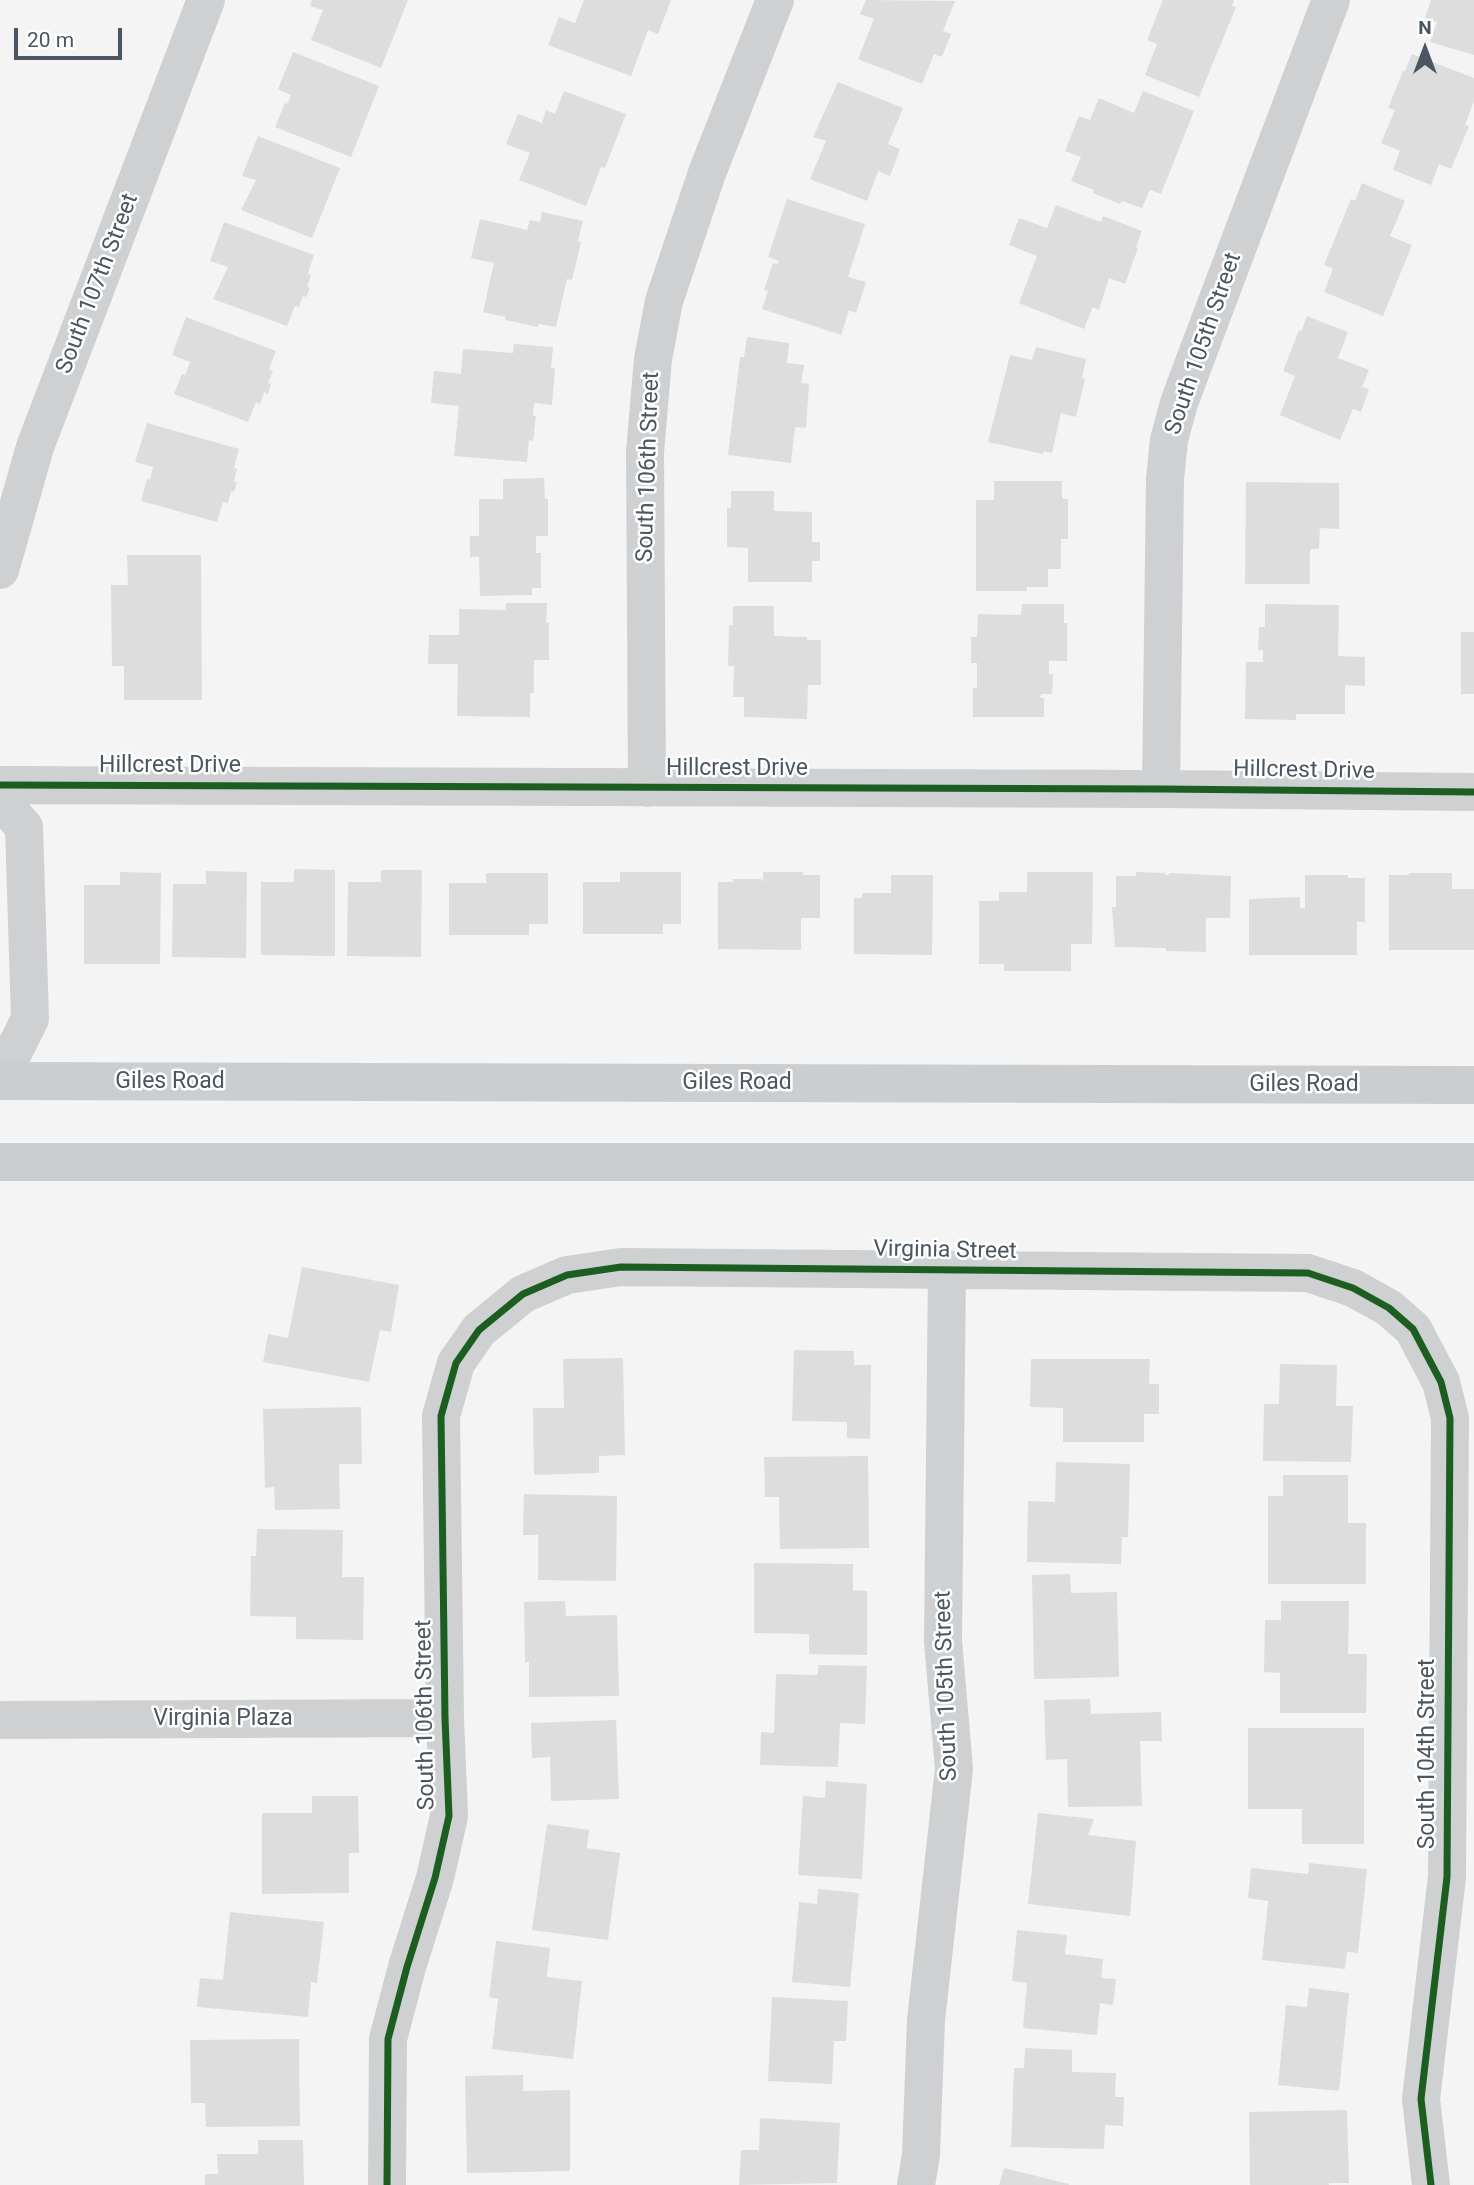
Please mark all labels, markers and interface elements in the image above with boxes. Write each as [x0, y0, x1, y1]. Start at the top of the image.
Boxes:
scale bar [18, 14, 126, 58]
north arrow [1390, 14, 1460, 84]
text: N [1418, 16, 1432, 39]
text: 20 m [27, 28, 74, 52]
street label: South 107th Street [51, 190, 145, 378]
street label: South 105th Street [1160, 249, 1248, 439]
street label: South 106th Street [632, 371, 666, 563]
street label: Hillcrest Drive [99, 752, 241, 780]
street label: Hillcrest Drive [666, 755, 808, 783]
street label: Hillcrest Drive [1233, 756, 1375, 786]
street label: Giles Road [115, 1068, 225, 1096]
street label: Giles Road [682, 1069, 792, 1097]
street label: Giles Road [1249, 1071, 1359, 1099]
street label: Virginia Street [873, 1236, 1017, 1266]
street label: South 105th Street [930, 1590, 964, 1782]
street label: South 106th Street [411, 1619, 441, 1811]
street label: South 104th Street [1414, 1659, 1442, 1849]
street label: Virginia Plaza [153, 1705, 293, 1733]

